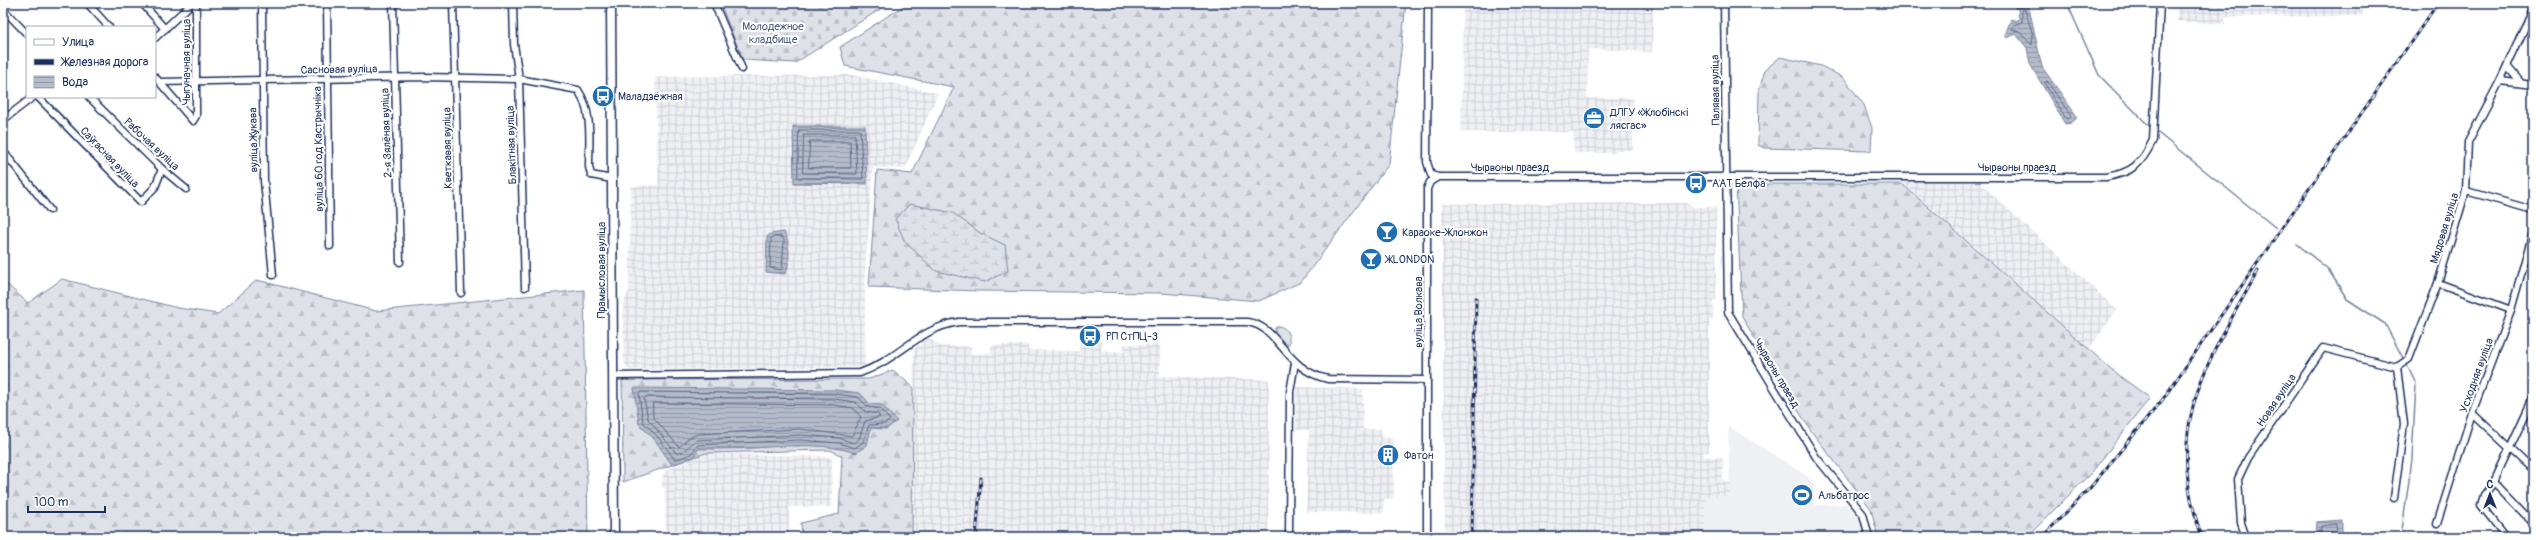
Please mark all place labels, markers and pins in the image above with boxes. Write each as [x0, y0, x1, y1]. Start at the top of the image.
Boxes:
bus stop icon: Маладзёжная [590, 83, 616, 109]
place label: Маладзёжная [618, 90, 683, 103]
office icon: ДЛГУ «Жлобінскі лясгас» [1581, 105, 1607, 131]
place label: ДЛГУ «Жлобінскі лясгас» [1609, 106, 1688, 132]
bus stop icon: ААТ Белфа [1683, 170, 1709, 196]
place label: ААТ Белфа [1712, 177, 1765, 190]
bar icon: Караоке-Жлонжон [1374, 219, 1400, 245]
place label: Караоке-Жлонжон [1402, 226, 1488, 239]
bar icon: ЖLONDON [1358, 246, 1384, 272]
place label: ЖLONDON [1384, 253, 1435, 266]
bus stop icon: РП СтПЦ-3 [1077, 323, 1103, 349]
place label: РП СтПЦ-3 [1106, 330, 1158, 343]
building icon: Фатон [1375, 442, 1401, 468]
place label: Фатон [1404, 449, 1433, 462]
sports icon: Альбатрос [1789, 482, 1815, 508]
place label: Альбатрос [1818, 489, 1870, 502]

